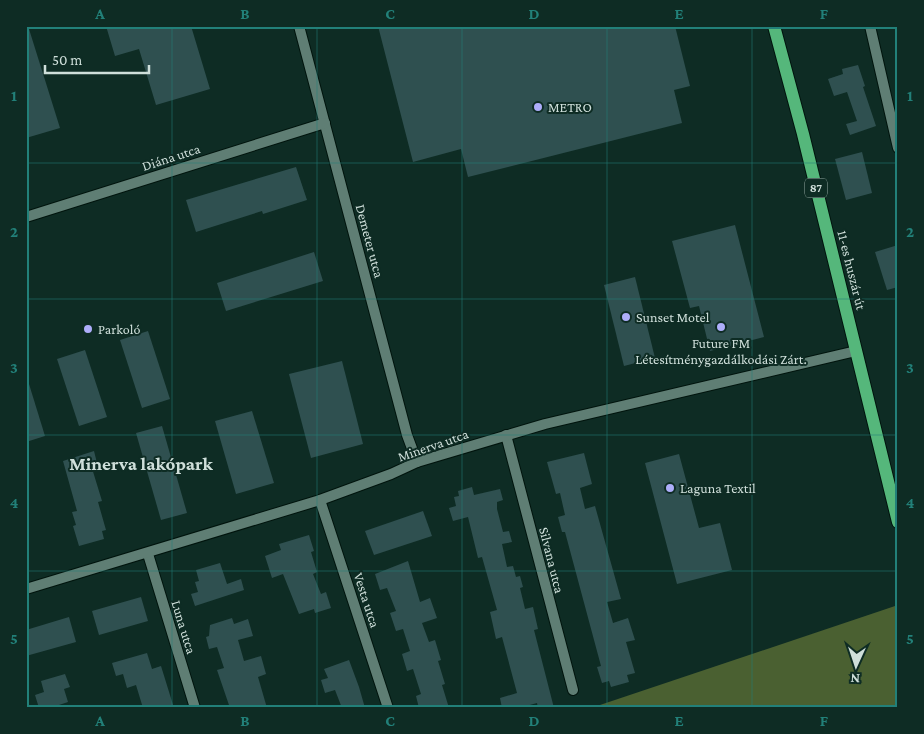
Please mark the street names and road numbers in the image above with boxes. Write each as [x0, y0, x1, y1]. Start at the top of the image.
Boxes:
street label: Diána utca [140, 140, 203, 174]
road number: 87 [805, 178, 827, 198]
street label: Demeter utca [353, 202, 388, 280]
street label: 11-es huszár út [834, 229, 870, 312]
street label: Minerva utca [396, 425, 471, 465]
street label: Silvana utca [536, 525, 568, 595]
street label: Vesta utca [351, 570, 384, 630]
street label: Luna utca [168, 598, 200, 656]

